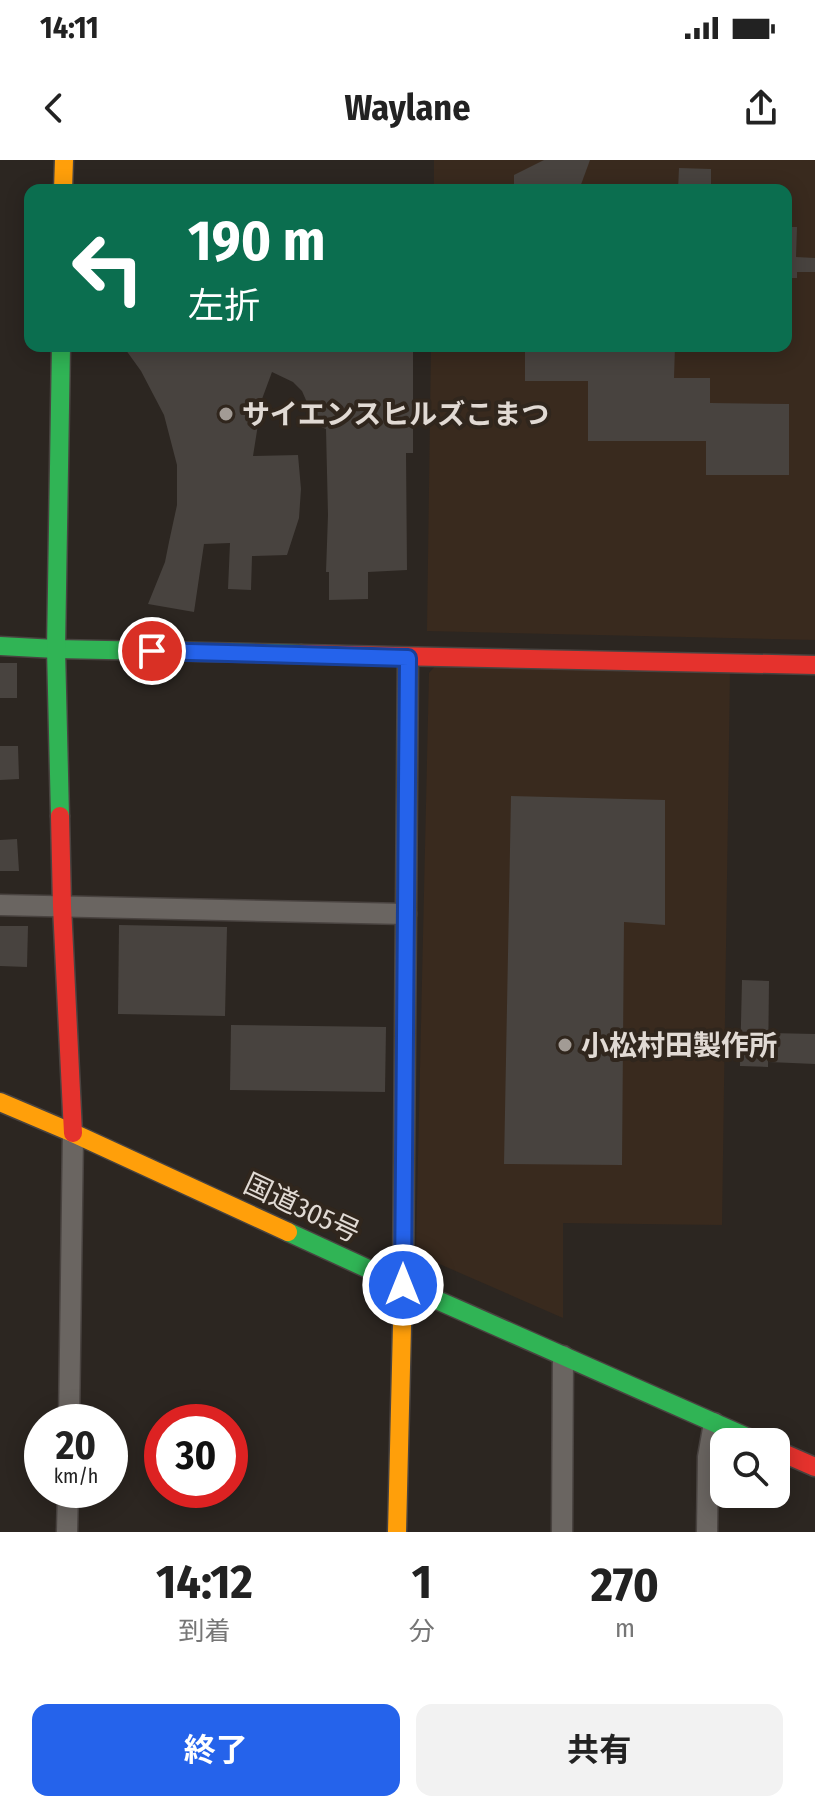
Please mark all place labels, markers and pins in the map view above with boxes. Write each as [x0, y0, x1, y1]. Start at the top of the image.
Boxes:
place label: サイエンスヒルズこまつ [242, 398, 549, 431]
marker: サイエンスヒルズこまつ [217, 405, 235, 423]
pin [118, 617, 186, 685]
place label: 小松村田製作所 [581, 1029, 777, 1062]
marker: 小松村田製作所 [556, 1036, 574, 1054]

